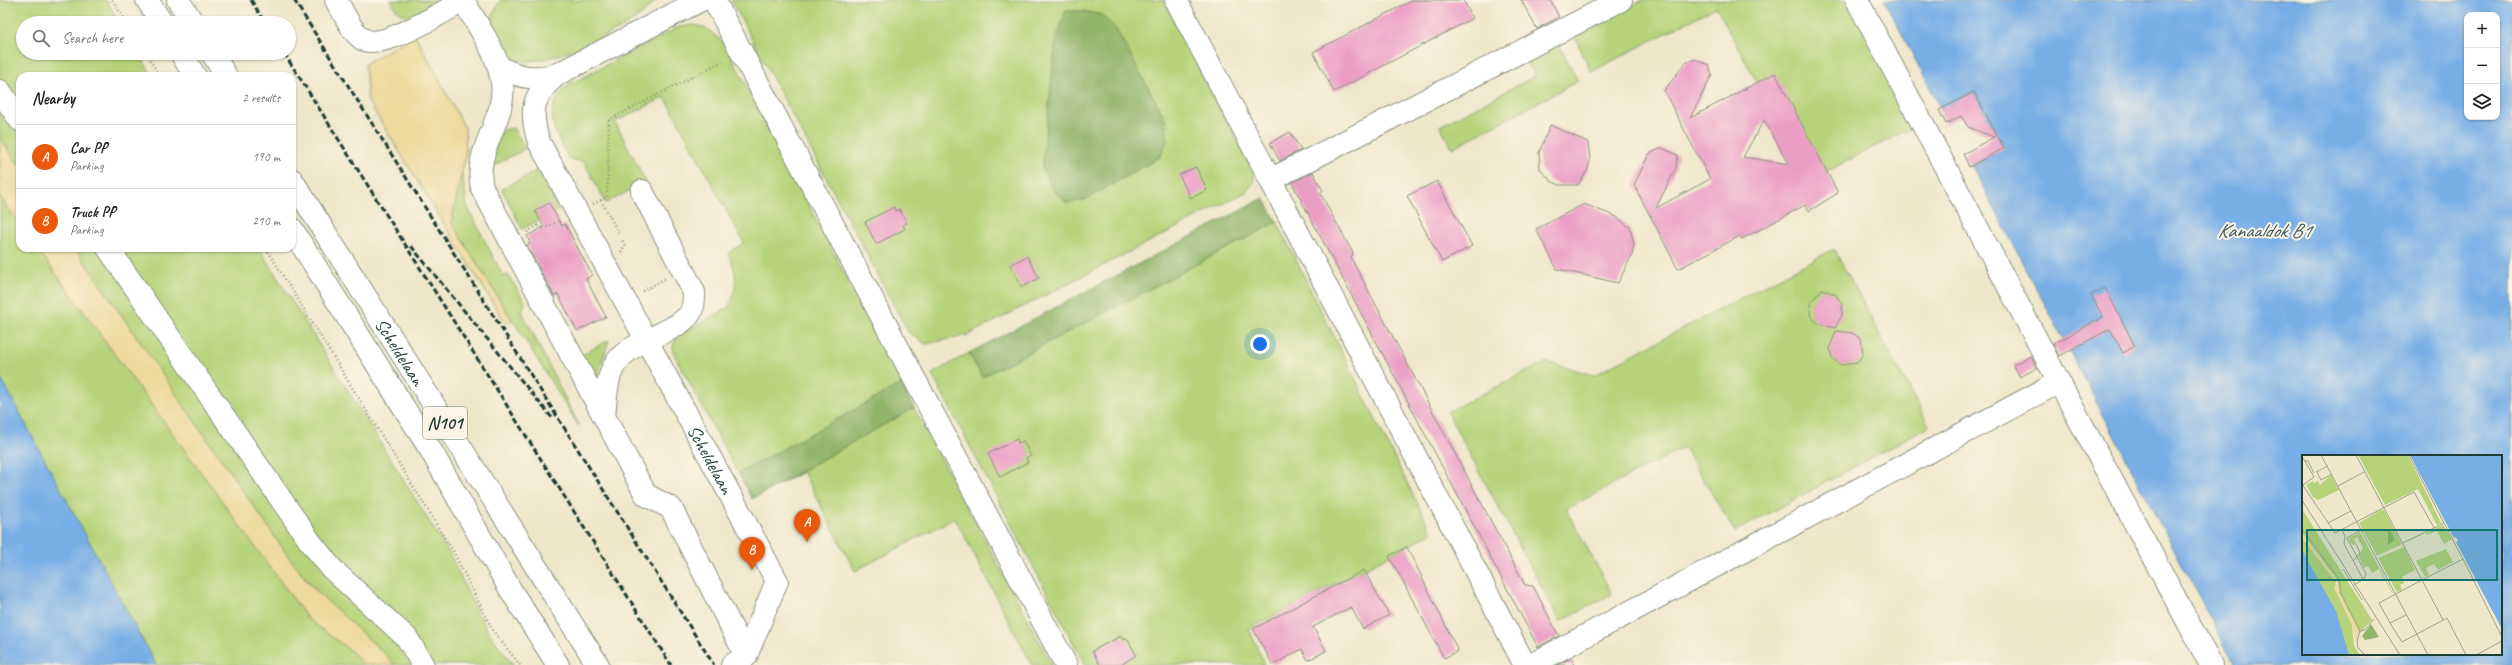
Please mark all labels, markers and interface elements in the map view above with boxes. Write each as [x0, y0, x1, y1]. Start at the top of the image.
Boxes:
map controls [2464, 12, 2500, 120]
button: + [2464, 12, 2500, 48]
search box [16, 16, 296, 60]
icon: search [30, 27, 52, 49]
text: Search here [62, 29, 123, 48]
button: − [2464, 48, 2500, 84]
button: layers [2464, 84, 2500, 120]
text: Nearby [32, 88, 75, 109]
text: 2 results [242, 90, 280, 106]
text: Car PP [70, 139, 107, 158]
text: A [42, 149, 48, 165]
text: 190 m [252, 149, 280, 165]
text: Parking [70, 158, 104, 174]
text: Truck PP [70, 203, 115, 222]
text: B [42, 213, 48, 229]
text: 210 m [252, 213, 280, 229]
water label: Kanaaldok B1 [2218, 218, 2314, 243]
text: Parking [70, 222, 104, 238]
street label: Scheldelaan [369, 314, 430, 392]
your location [1250, 334, 1270, 354]
road number: N101 [423, 407, 467, 439]
street label: Scheldelaan [682, 421, 739, 500]
inset map [2302, 455, 2502, 655]
pin: A [794, 509, 820, 542]
pin: B [739, 537, 765, 570]

